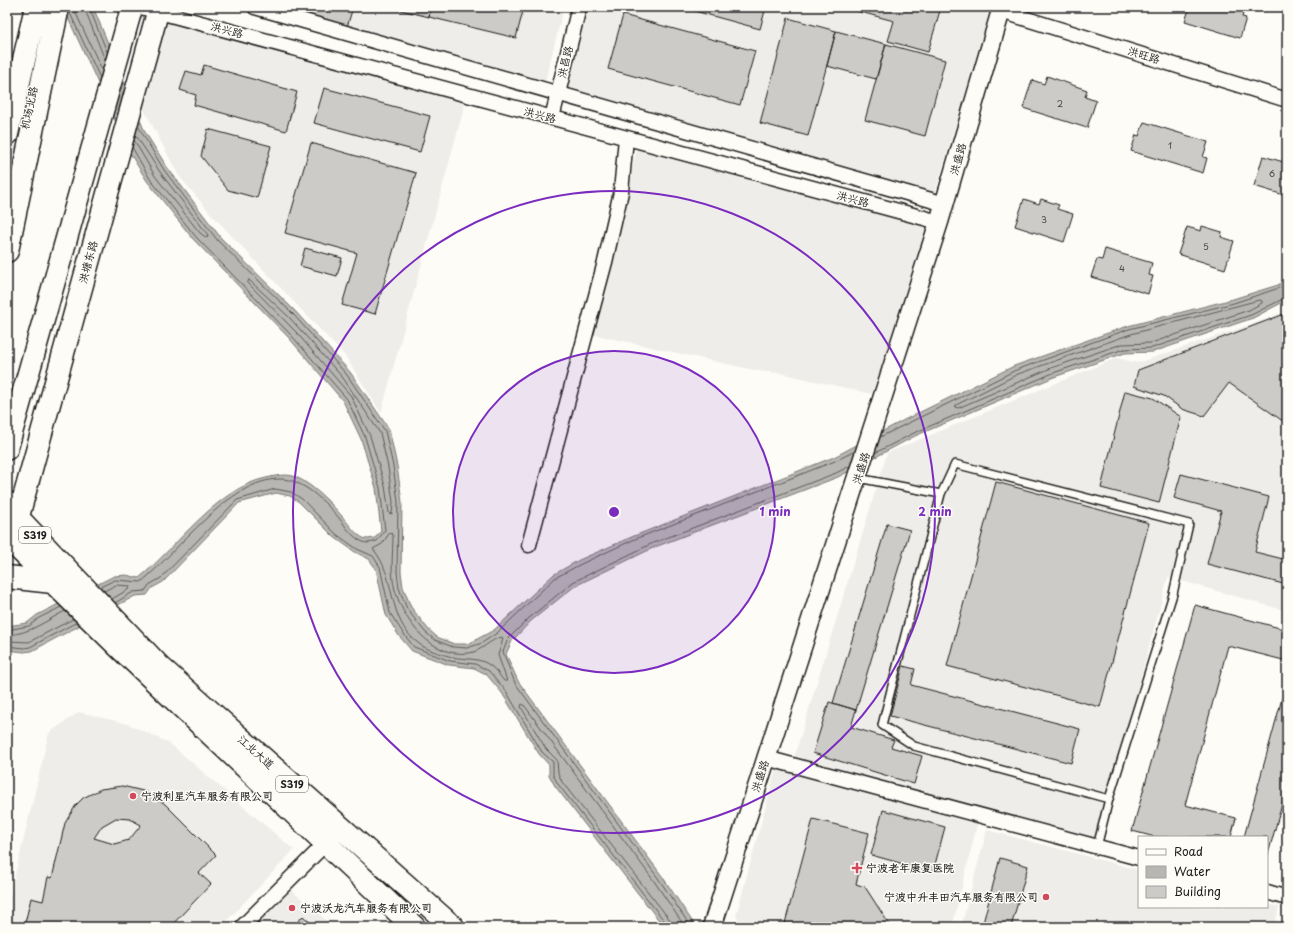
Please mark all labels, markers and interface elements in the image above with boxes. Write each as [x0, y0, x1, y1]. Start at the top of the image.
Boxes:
street label: 洪兴路 [209, 17, 245, 42]
street label: 洪旺路 [1126, 42, 1162, 67]
street label: 洪昌路 [552, 44, 577, 80]
street label: 机场北路 [16, 85, 41, 131]
house number: 2 [1057, 96, 1063, 110]
street label: 洪兴路 [522, 102, 558, 127]
house number: 1 [1168, 138, 1172, 152]
street label: 洪盛路 [945, 141, 970, 177]
house number: 6 [1269, 166, 1275, 180]
street label: 洪兴路 [835, 186, 871, 211]
house number: 3 [1041, 212, 1047, 226]
street label: 洪塘东路 [74, 238, 101, 285]
house number: 5 [1203, 239, 1209, 253]
house number: 4 [1119, 261, 1125, 275]
street label: 洪盛路 [847, 450, 874, 486]
text: 1 min [759, 502, 791, 520]
text: 2 min [918, 502, 952, 520]
centre of rings [607, 505, 621, 519]
road number: S319 [19, 527, 51, 543]
street label: 江北大道 [234, 731, 278, 773]
street label: 洪盛路 [746, 758, 773, 794]
road number: S319 [276, 776, 308, 792]
place label: 宁波利星汽车服务有限公司 [141, 787, 273, 804]
marker: 宁波利星汽车服务有限公司 [128, 791, 138, 801]
legend [1138, 836, 1268, 908]
text: Road [1174, 842, 1203, 860]
place label: 宁波老年康复医院 [866, 859, 954, 876]
marker: 宁波老年康复医院 [851, 862, 863, 874]
text: Water [1174, 862, 1211, 880]
text: Building [1174, 882, 1221, 900]
place label: 宁波中升丰田汽车服务有限公司 [884, 888, 1038, 905]
marker: 宁波中升丰田汽车服务有限公司 [1041, 892, 1051, 902]
place label: 宁波沃龙汽车服务有限公司 [300, 899, 432, 916]
marker: 宁波沃龙汽车服务有限公司 [287, 903, 297, 913]

